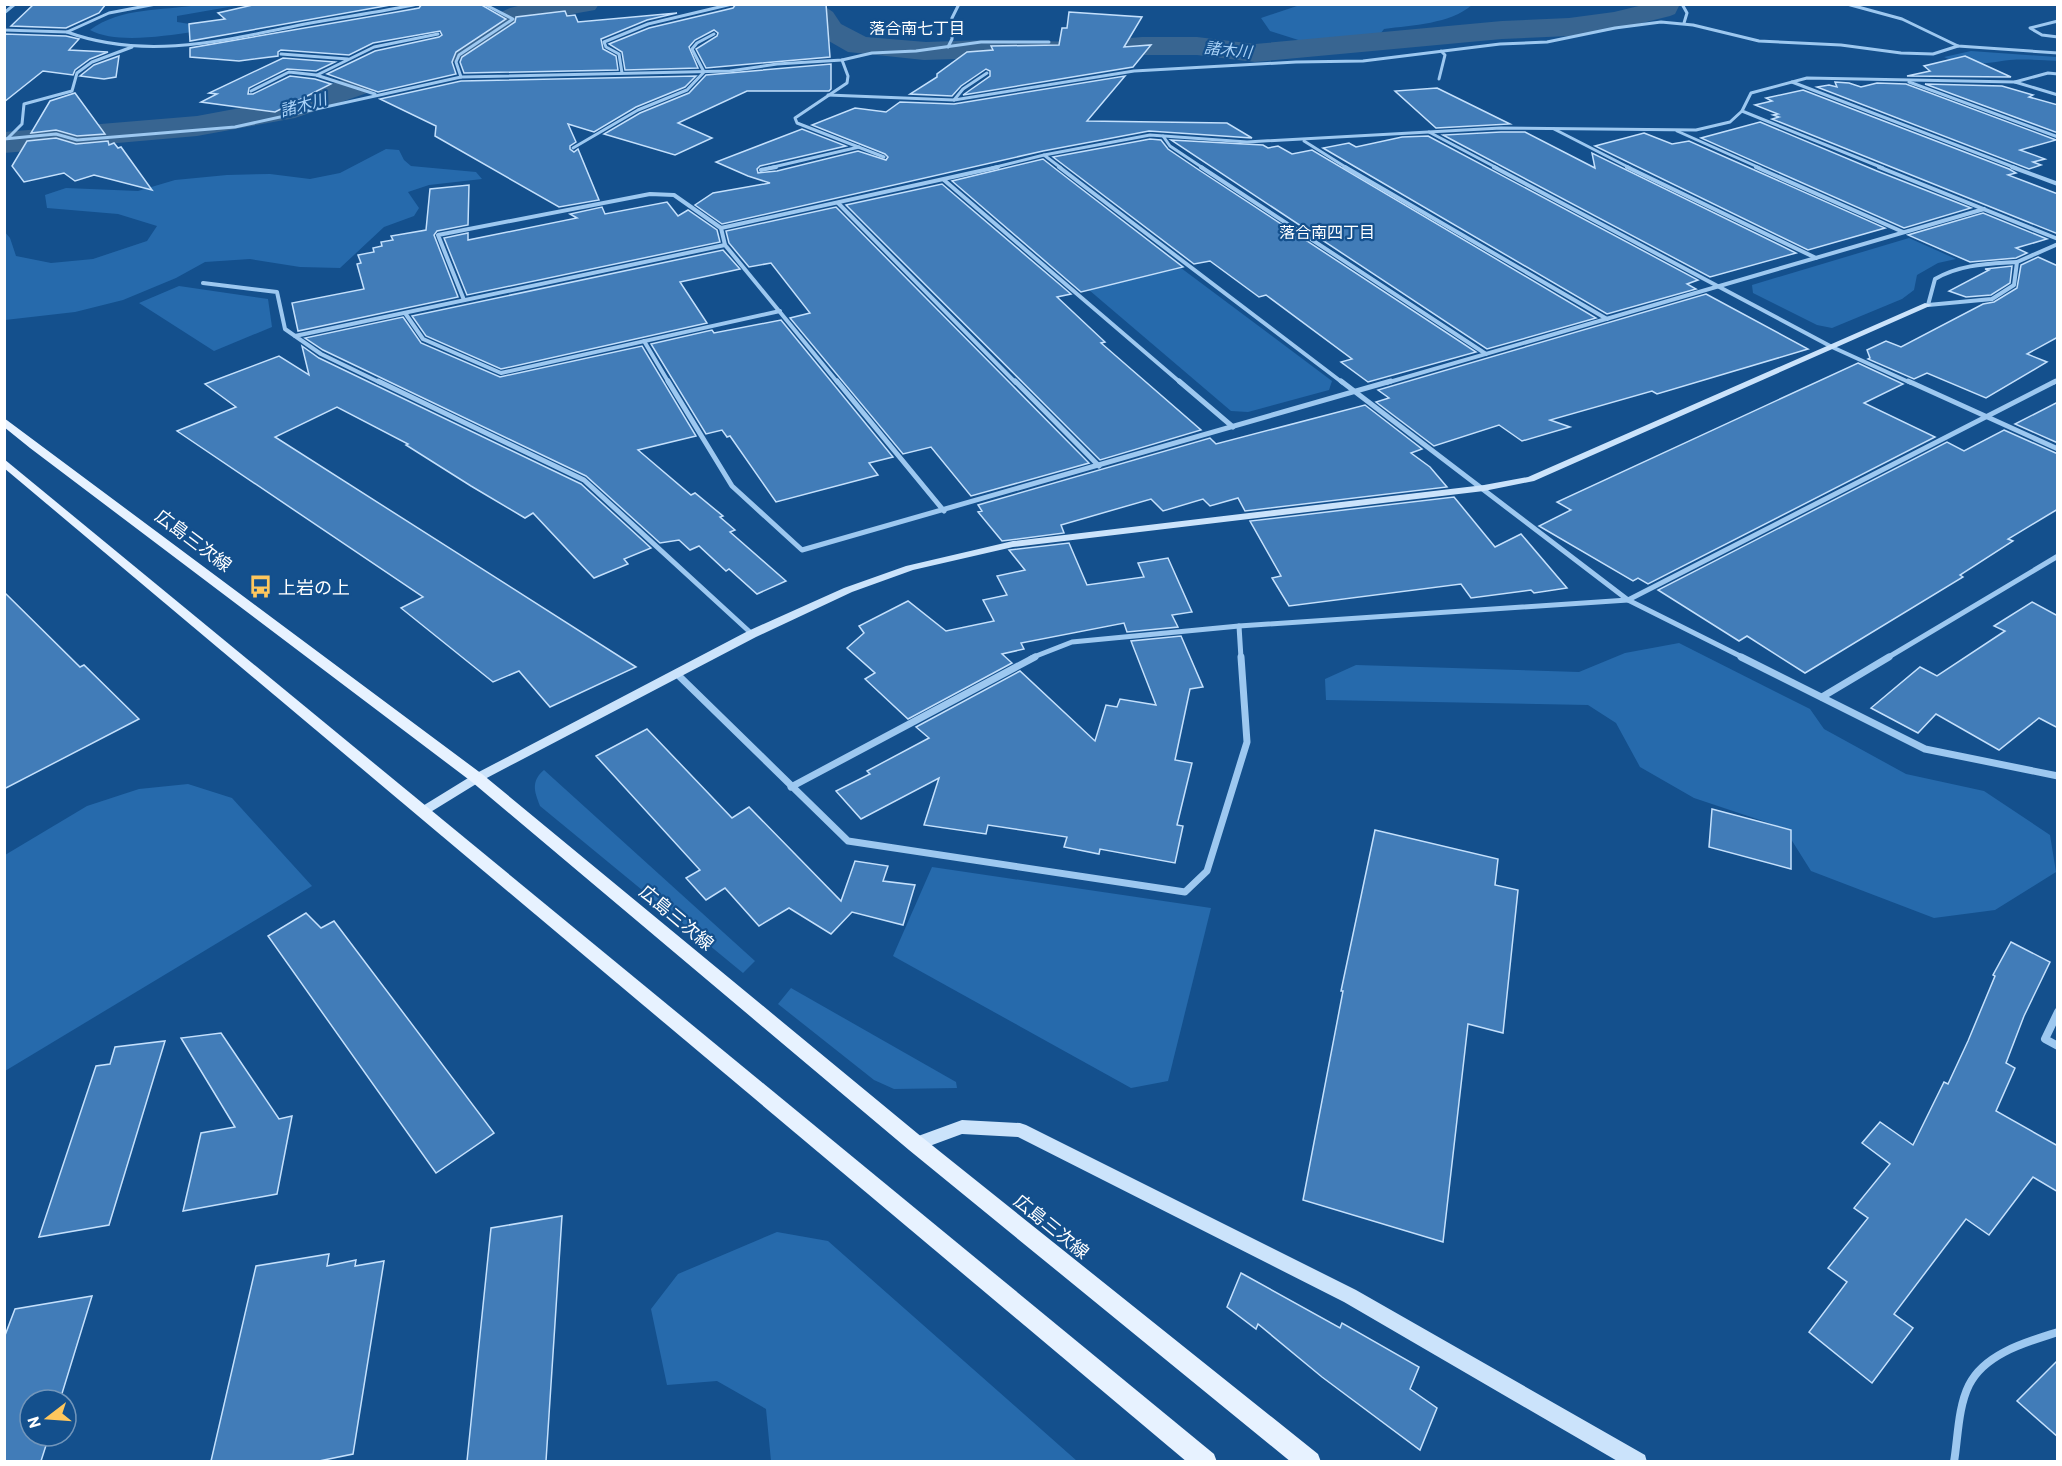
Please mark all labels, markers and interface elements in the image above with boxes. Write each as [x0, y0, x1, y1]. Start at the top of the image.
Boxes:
district label: 落合南七丁目 [869, 18, 965, 37]
water label: 諸木川 [1203, 37, 1255, 61]
water label: 諸木川 [277, 88, 331, 120]
district label: 落合南四丁目 [1279, 222, 1375, 241]
street label: 広島三次線 [151, 504, 237, 576]
bus stop icon: 上岩の上 [247, 574, 273, 600]
place label: 上岩の上 [278, 576, 350, 598]
street label: 広島三次線 [635, 880, 719, 954]
street label: 広島三次線 [1010, 1189, 1094, 1263]
north arrow [18, 1388, 78, 1448]
text: N [23, 1415, 44, 1430]

